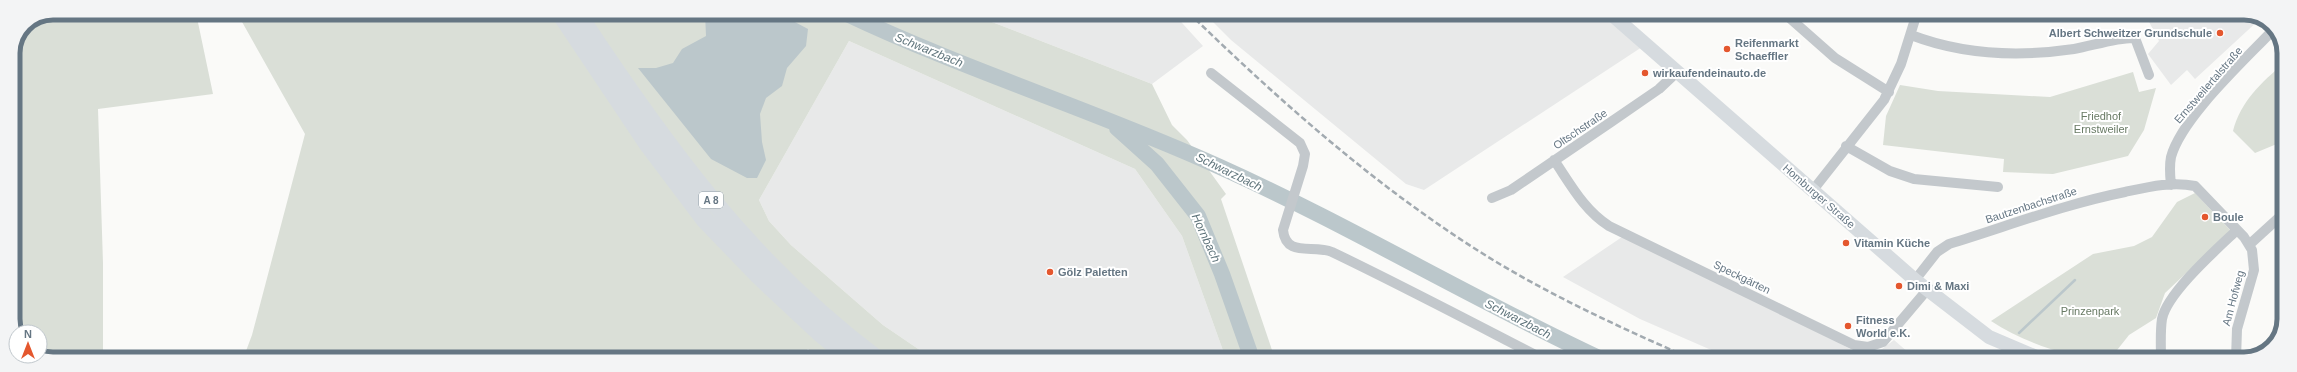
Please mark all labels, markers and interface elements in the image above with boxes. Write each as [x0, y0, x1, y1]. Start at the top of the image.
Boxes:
place label: Albert Schweitzer Grundschule [2049, 27, 2212, 39]
marker: Albert Schweitzer Grundschule [2215, 28, 2225, 38]
water label: Schwarzbach [893, 30, 965, 70]
place label: Reifenmarkt Schaeffler [1735, 37, 1799, 62]
marker: Reifenmarkt Schaeffler [1722, 44, 1732, 54]
street label: Ernstweilertalstraße [2172, 44, 2244, 126]
place label: wirkaufendeinauto.de [1652, 67, 1766, 79]
marker: wirkaufendeinauto.de [1640, 68, 1650, 78]
street label: Oltschstraße [1551, 107, 1609, 151]
park label: Friedhof Ernstweiler [2074, 110, 2129, 135]
water label: Schwarzbach [1194, 150, 1265, 194]
street label: Homburger Straße [1781, 162, 1857, 230]
street label: Bautzenbachstraße [1984, 185, 2078, 225]
road number: A 8 [699, 192, 723, 208]
water label: Hornbach [1189, 211, 1223, 265]
place label: Boule [2213, 211, 2244, 223]
marker: Boule [2200, 212, 2210, 222]
place label: Vitamin Küche [1854, 237, 1930, 249]
marker: Vitamin Küche [1841, 238, 1851, 248]
street label: Speckgärten [1712, 258, 1772, 296]
place label: Gölz Paletten [1058, 266, 1128, 278]
marker: Gölz Paletten [1045, 267, 1055, 277]
street label: Am Hofweg [2220, 269, 2246, 327]
place label: Dimi & Maxi [1907, 280, 1969, 292]
marker: Dimi & Maxi [1894, 281, 1904, 291]
water label: Schwarzbach [1483, 296, 1554, 342]
park label: Prinzenpark [2061, 305, 2120, 317]
place label: Fitness World e.K. [1856, 314, 1910, 339]
marker: Fitness World e.K. [1843, 321, 1853, 331]
north arrow [8, 324, 48, 364]
text: N [24, 328, 32, 340]

